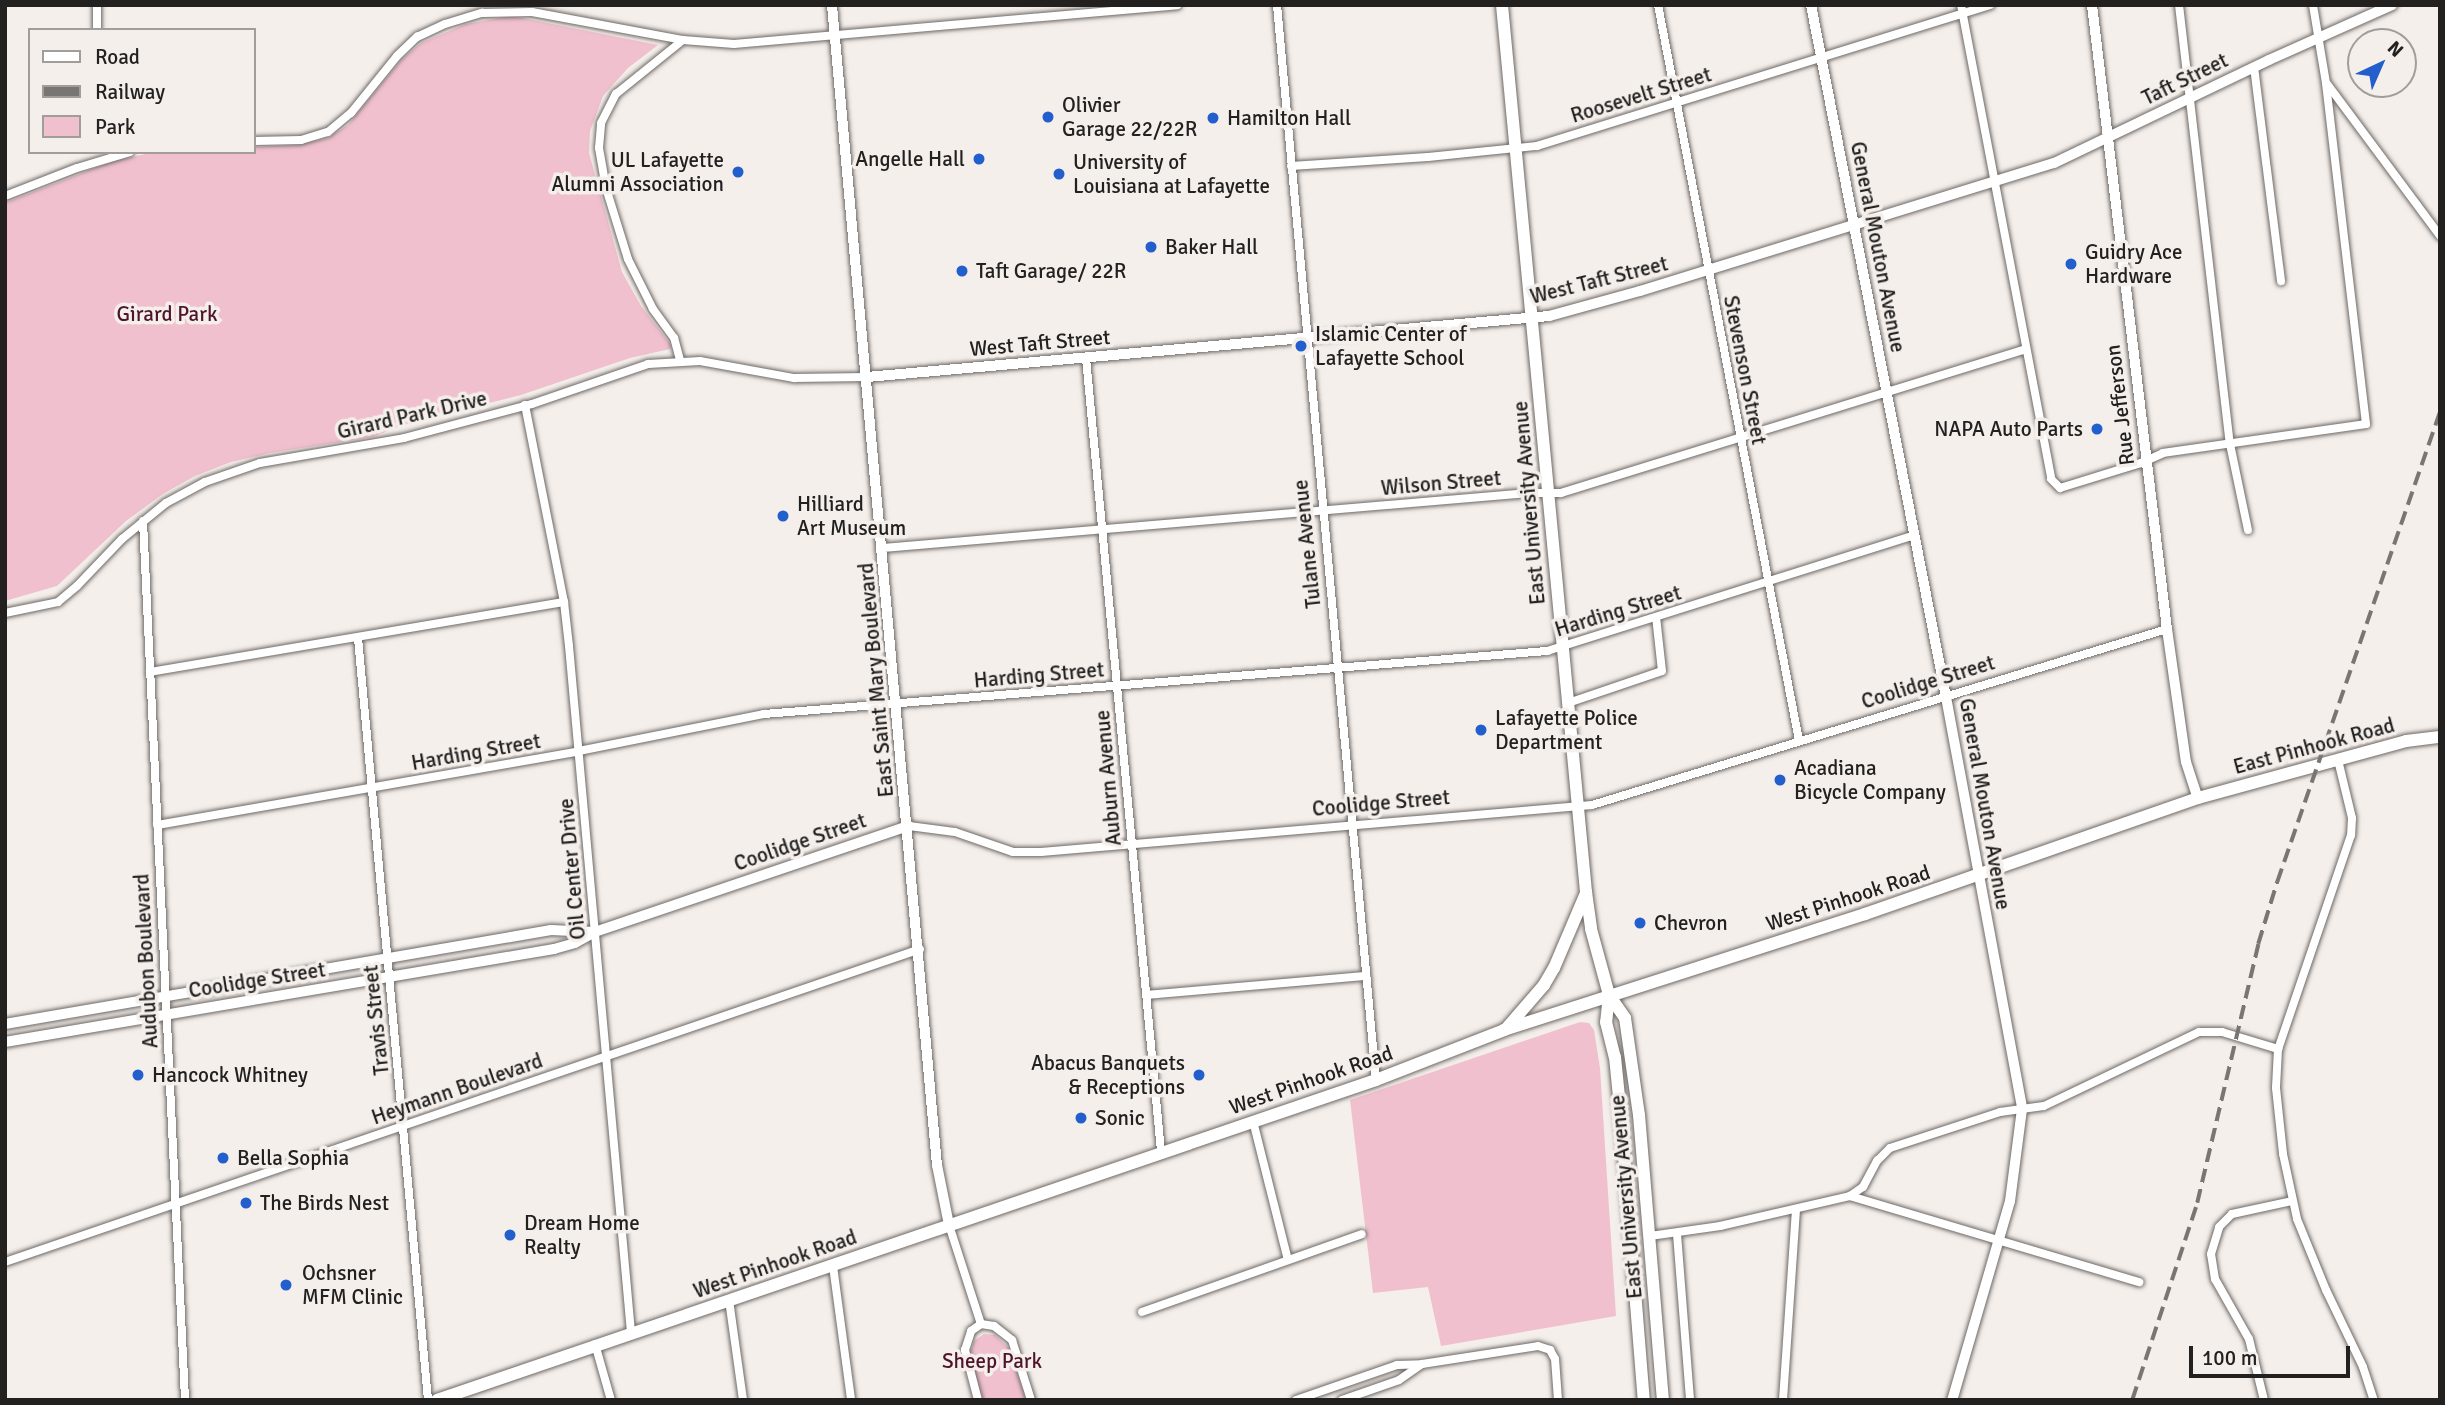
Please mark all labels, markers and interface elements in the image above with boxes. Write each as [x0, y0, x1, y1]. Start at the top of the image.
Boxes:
legend [28, 28, 256, 154]
north arrow [2347, 28, 2417, 98]
text: N [2382, 36, 2408, 63]
text: Road [95, 44, 140, 70]
street label: Taft Street [2138, 47, 2232, 111]
street label: Roosevelt Street [1568, 62, 1714, 128]
text: Railway [95, 79, 165, 105]
place label: Olivier Garage 22/22R [1062, 92, 1197, 142]
place label: Hamilton Hall [1227, 105, 1351, 131]
marker: Olivier Garage 22/22R [1040, 109, 1056, 125]
marker: Hamilton Hall [1205, 110, 1221, 126]
text: Park [95, 114, 135, 140]
street label: General Mouton Avenue [1845, 139, 1911, 355]
place label: Angelle Hall [855, 146, 965, 172]
place label: UL Lafayette Alumni Association [552, 147, 724, 197]
place label: University of Louisiana at Lafayette [1073, 149, 1270, 199]
marker: Angelle Hall [971, 151, 987, 167]
marker: UL Lafayette Alumni Association [730, 164, 746, 180]
marker: University of Louisiana at Lafayette [1051, 166, 1067, 182]
place label: Baker Hall [1165, 234, 1258, 260]
marker: Baker Hall [1143, 239, 1159, 255]
place label: Guidry Ace Hardware [2085, 239, 2182, 289]
street label: West Taft Street [1527, 251, 1671, 309]
marker: Guidry Ace Hardware [2063, 256, 2079, 272]
place label: Taft Garage/ 22R [976, 258, 1126, 284]
marker: Taft Garage/ 22R [954, 263, 970, 279]
street label: Stevenson Street [1718, 293, 1772, 447]
park label: Girard Park [116, 301, 218, 327]
place label: Islamic Center of Lafayette School [1315, 321, 1466, 371]
street label: West Taft Street [969, 324, 1111, 362]
marker: Islamic Center of Lafayette School [1293, 338, 1309, 354]
street label: Rue Jefferson [2100, 343, 2140, 467]
street label: Girard Park Drive [335, 386, 489, 444]
street label: East University Avenue [1508, 400, 1550, 606]
place label: NAPA Auto Parts [1934, 416, 2083, 442]
marker: NAPA Auto Parts [2089, 421, 2105, 437]
street label: Wilson Street [1380, 465, 1502, 501]
street label: Tulane Avenue [1288, 478, 1326, 610]
place label: Hilliard Art Museum [797, 491, 906, 541]
marker: Hilliard Art Museum [775, 508, 791, 524]
street label: East Saint Mary Boulevard [853, 562, 899, 798]
street label: Harding Street [1552, 580, 1684, 642]
street label: Coolidge Street [1858, 650, 1998, 714]
street label: Harding Street [973, 657, 1105, 693]
street label: General Mouton Avenue [1954, 696, 2016, 912]
place label: Lafayette Police Department [1495, 705, 1638, 755]
street label: Auburn Avenue [1090, 709, 1126, 847]
street label: East Pinhook Road [2231, 712, 2397, 780]
marker: Lafayette Police Department [1473, 722, 1489, 738]
street label: Harding Street [409, 728, 543, 776]
place label: Acadiana Bicycle Company [1794, 755, 1946, 805]
marker: Acadiana Bicycle Company [1772, 772, 1788, 788]
street label: Coolidge Street [1311, 784, 1451, 822]
street label: Oil Center Drive [553, 797, 591, 941]
street label: Coolidge Street [731, 808, 869, 876]
street label: West Pinhook Road [1763, 860, 1933, 936]
street label: Audubon Boulevard [129, 873, 163, 1049]
place label: Chevron [1654, 910, 1728, 936]
marker: Chevron [1632, 915, 1648, 931]
street label: Coolidge Street [187, 957, 327, 1003]
street label: Travis Street [358, 964, 394, 1076]
street label: West Pinhook Road [1226, 1040, 1396, 1120]
street label: Heymann Boulevard [368, 1048, 546, 1130]
place label: Abacus Banquets & Receptions [1031, 1050, 1185, 1100]
place label: Hancock Whitney [152, 1062, 308, 1088]
marker: Hancock Whitney [130, 1067, 146, 1083]
marker: Abacus Banquets & Receptions [1191, 1067, 1207, 1083]
street label: East University Avenue [1605, 1094, 1647, 1300]
place label: Sonic [1095, 1105, 1145, 1131]
marker: Sonic [1073, 1110, 1089, 1126]
place label: Bella Sophia [237, 1145, 349, 1171]
marker: Bella Sophia [215, 1150, 231, 1166]
place label: The Birds Nest [260, 1190, 389, 1216]
marker: The Birds Nest [238, 1195, 254, 1211]
place label: Dream Home Realty [524, 1210, 640, 1260]
street label: West Pinhook Road [690, 1224, 860, 1304]
marker: Dream Home Realty [502, 1227, 518, 1243]
place label: Ochsner MFM Clinic [302, 1260, 403, 1310]
marker: Ochsner MFM Clinic [276, 1275, 296, 1295]
scale bar [2193, 1332, 2354, 1376]
text: 100 m [2202, 1345, 2257, 1371]
park label: Sheep Park [942, 1348, 1042, 1374]

